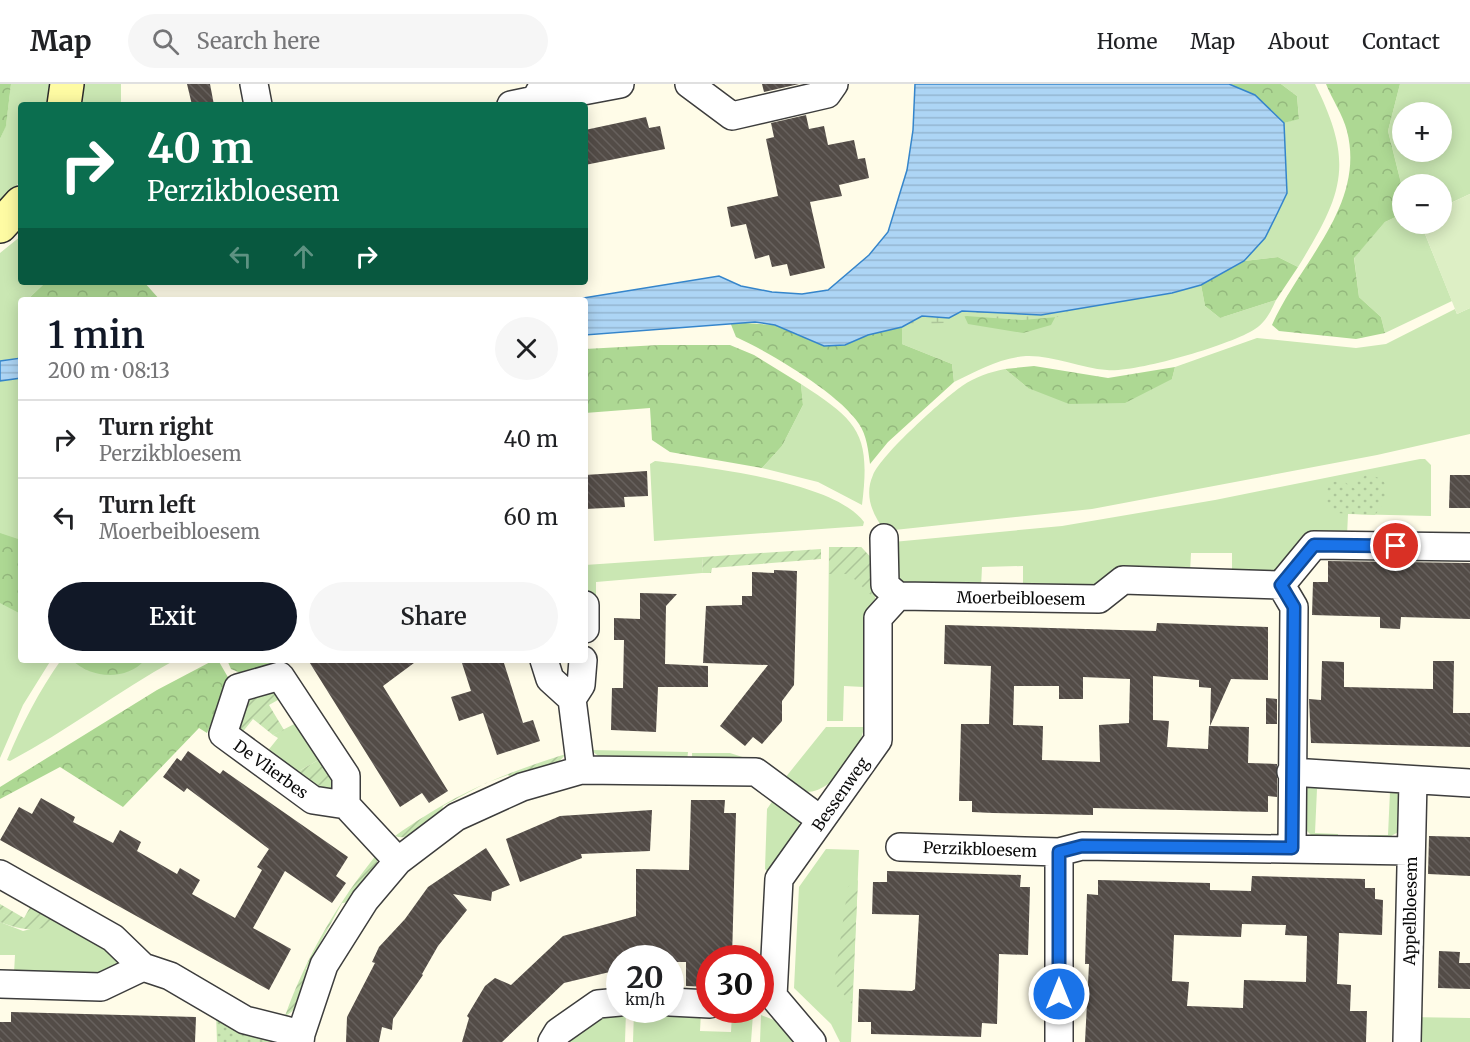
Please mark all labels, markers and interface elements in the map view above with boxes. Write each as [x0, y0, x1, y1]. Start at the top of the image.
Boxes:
search box [128, 14, 548, 68]
text: Map [30, 23, 92, 59]
icon: search [149, 25, 182, 58]
text: Search here [197, 27, 320, 55]
text: Home [1097, 28, 1157, 55]
text: Map [1190, 28, 1235, 55]
text: About [1268, 28, 1329, 55]
text: Contact [1362, 28, 1440, 55]
map controls [1392, 102, 1452, 234]
button: + [1392, 102, 1452, 162]
text: 40 m [147, 122, 253, 174]
icon: right [48, 126, 126, 204]
text: Perzikbloesem [147, 174, 339, 208]
button: − [1392, 174, 1452, 234]
icon: left [224, 240, 257, 273]
icon: ahead [287, 240, 320, 273]
icon: right [350, 240, 383, 273]
text: 1 min [48, 313, 145, 358]
button: close [495, 317, 558, 380]
text: 200 m · 08:13 [48, 358, 170, 383]
text: Turn right [99, 413, 213, 441]
icon: right [48, 423, 81, 456]
text: 40 m [503, 425, 558, 453]
text: Perzikbloesem [99, 441, 242, 466]
text: Turn left [99, 491, 196, 519]
icon: left [48, 501, 81, 534]
text: 60 m [504, 503, 558, 531]
text: Moerbeibloesem [99, 519, 260, 544]
pin [1370, 520, 1421, 571]
icon: arrive [1379, 529, 1412, 562]
button: Exit [48, 582, 297, 651]
button: Share [309, 582, 558, 651]
street label: Moerbeibloesem [956, 587, 1086, 609]
street label: De Vlierbes [230, 735, 312, 803]
street label: Bessenweg [807, 753, 873, 835]
street label: Perzikbloesem [923, 837, 1037, 861]
street label: Appelbloesem [1399, 856, 1421, 967]
speed limit sign: 30 [696, 945, 774, 1023]
text: 20 [626, 958, 664, 996]
position arrow [1027, 962, 1091, 1026]
text: km/h [625, 990, 665, 1009]

